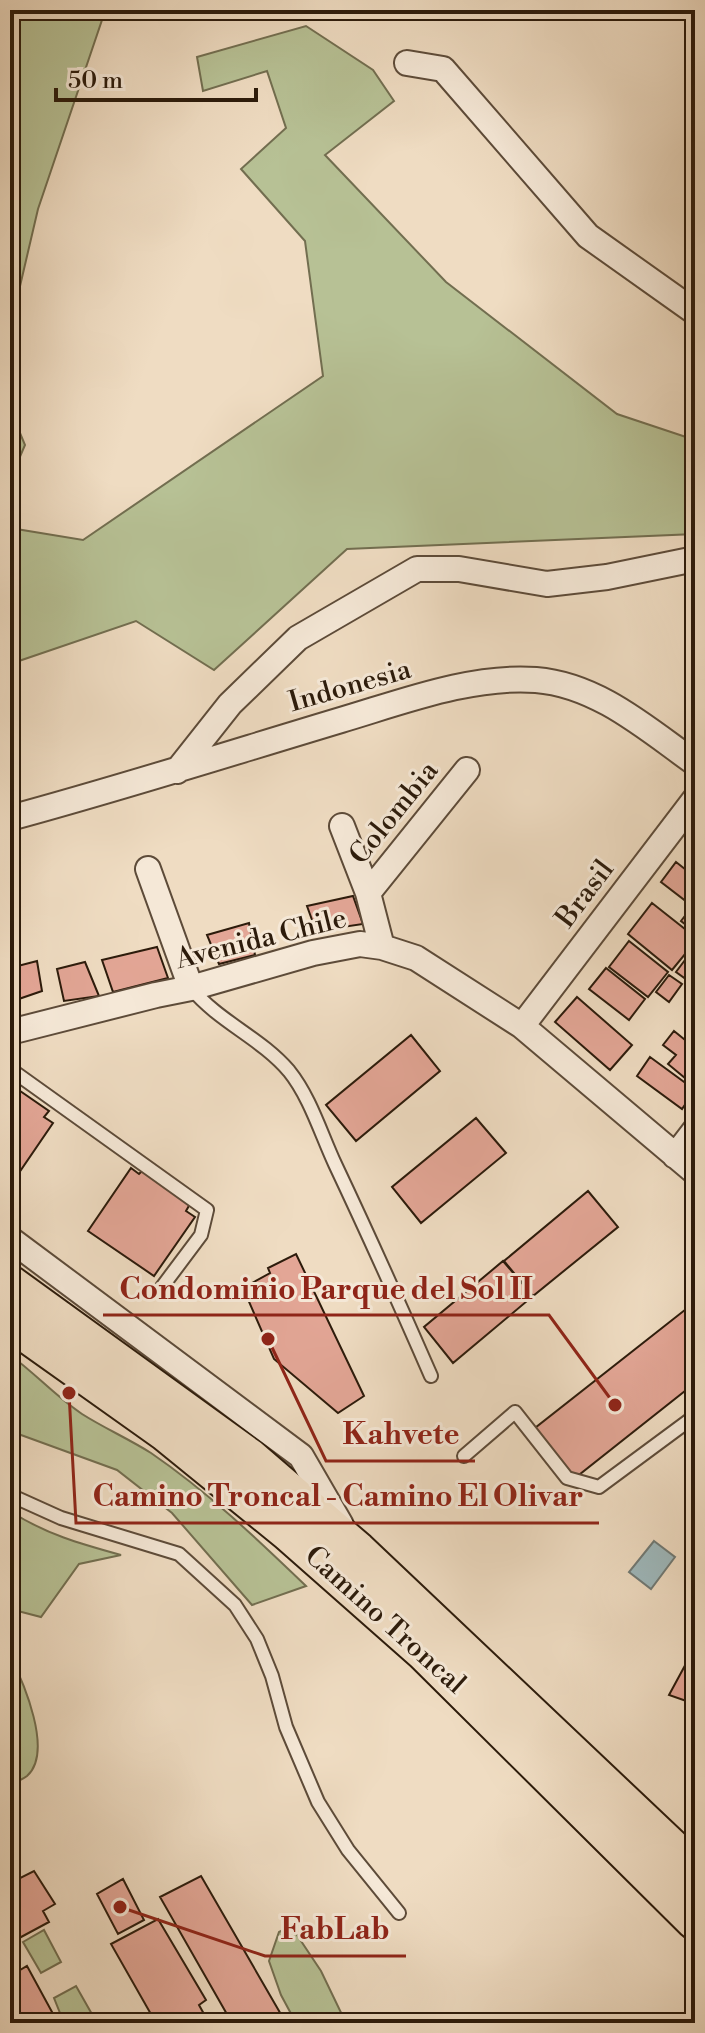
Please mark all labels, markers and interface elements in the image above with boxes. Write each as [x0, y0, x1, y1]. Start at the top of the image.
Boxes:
scale bar [56, 52, 256, 102]
text: 50 m [68, 66, 123, 96]
street label: Indonesia [285, 652, 416, 720]
street label: Colombia [342, 754, 447, 872]
street label: Brasil [548, 853, 622, 936]
street label: Avenida Chile [171, 901, 350, 977]
callout: Condominio Parque del Sol II [103, 1261, 549, 1315]
text: Condominio Parque del Sol II [119, 1271, 533, 1309]
callout: Kahvete [326, 1407, 475, 1461]
text: Kahvete [342, 1416, 460, 1454]
callout: Camino Troncal - Camino El Olivar [76, 1469, 599, 1523]
text: Camino Troncal - Camino El Olivar [92, 1478, 584, 1516]
street label: Camino Troncal [297, 1539, 473, 1701]
callout: FabLab [265, 1902, 406, 1956]
text: FabLab [280, 1911, 390, 1949]

